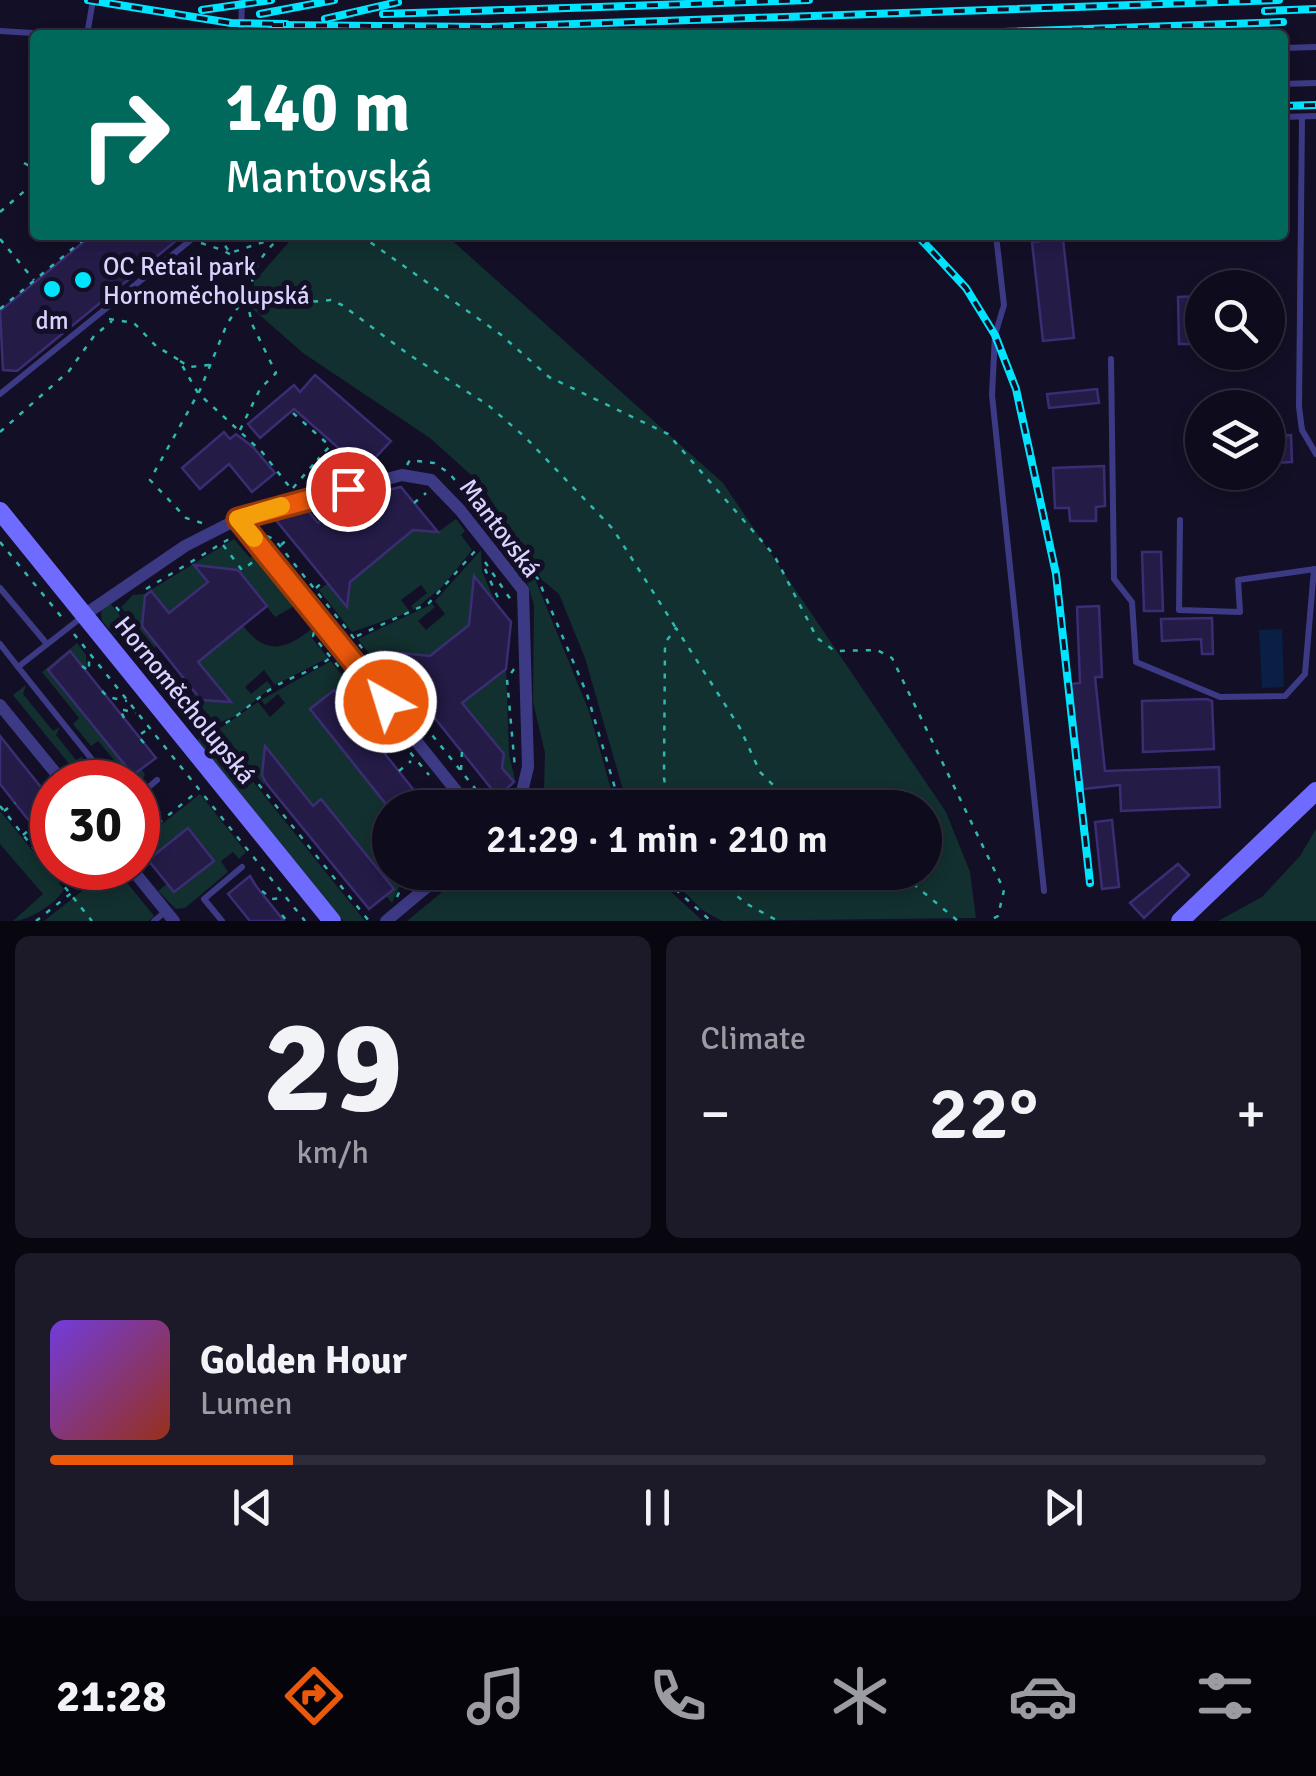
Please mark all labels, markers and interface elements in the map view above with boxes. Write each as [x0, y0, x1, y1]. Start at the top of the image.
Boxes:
text: 140 m [225, 64, 410, 150]
icon: right [60, 70, 190, 200]
text: Mantovská [225, 150, 433, 205]
place label: OC Retail park Hornoměcholupská [103, 251, 310, 311]
marker: OC Retail park Hornoměcholupská [72, 269, 94, 291]
map controls [1185, 270, 1285, 490]
button: search [1185, 270, 1285, 370]
marker: dm [41, 278, 63, 300]
place label: dm [35, 305, 69, 336]
button: layers [1185, 390, 1285, 490]
pin [306, 447, 391, 532]
icon: arrive [321, 462, 376, 517]
street label: Mantovská [453, 473, 547, 583]
street label: Hornoměcholupská [108, 610, 262, 790]
position arrow [334, 650, 438, 754]
speed limit sign: 30 [30, 760, 160, 890]
text: 21:29 · 1 min · 210 m [486, 816, 828, 863]
text: 29 [263, 988, 403, 1148]
text: Climate [701, 1019, 806, 1058]
text: 22° [928, 1067, 1038, 1160]
text: − [701, 1080, 730, 1148]
text: + [1236, 1080, 1266, 1148]
text: km/h [297, 1133, 369, 1172]
text: Golden Hour [200, 1337, 407, 1384]
text: Lumen [200, 1384, 292, 1423]
icon: previous [225, 1480, 280, 1535]
icon: pause [630, 1480, 685, 1535]
icon: next [1036, 1480, 1091, 1535]
icon: directions [279, 1661, 349, 1731]
icon: music [461, 1661, 531, 1731]
icon: phone [643, 1661, 713, 1731]
icon: climate [825, 1661, 895, 1731]
icon: car [1008, 1661, 1078, 1731]
icon: filters [1190, 1661, 1260, 1731]
text: 21:28 [56, 1669, 167, 1724]

